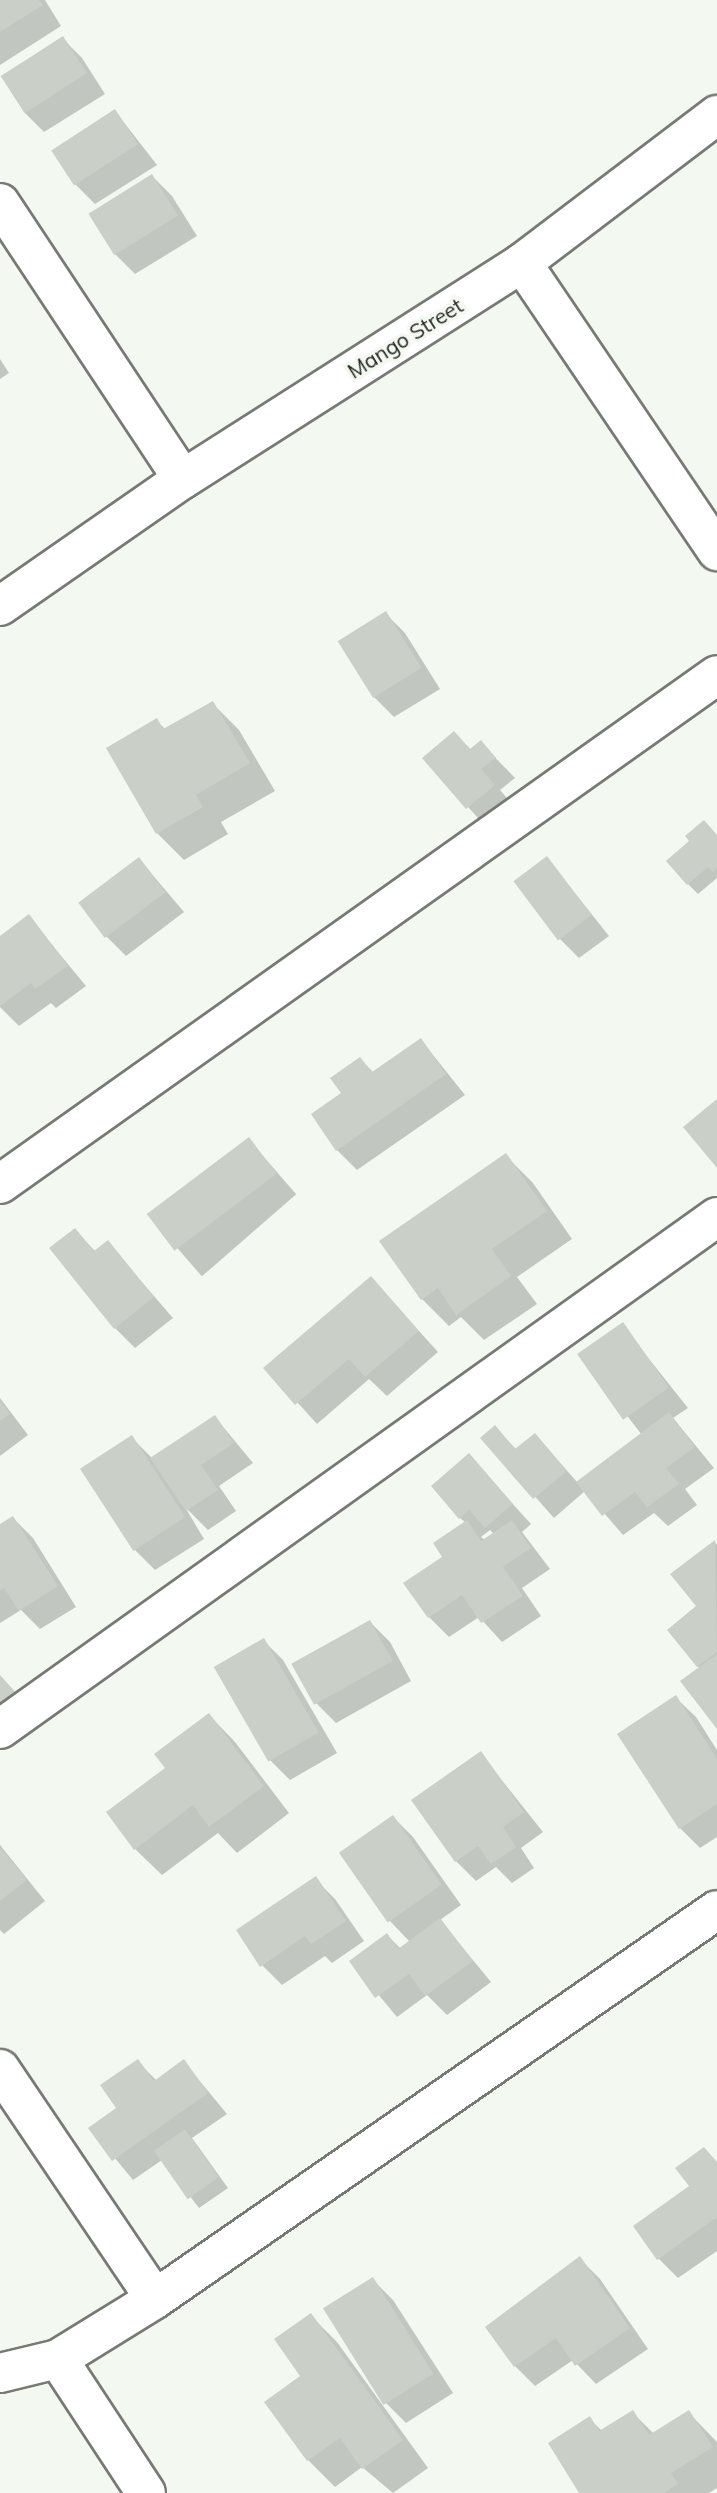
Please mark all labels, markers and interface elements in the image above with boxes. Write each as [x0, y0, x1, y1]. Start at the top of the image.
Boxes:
street label: Mango Street [343, 293, 467, 383]

